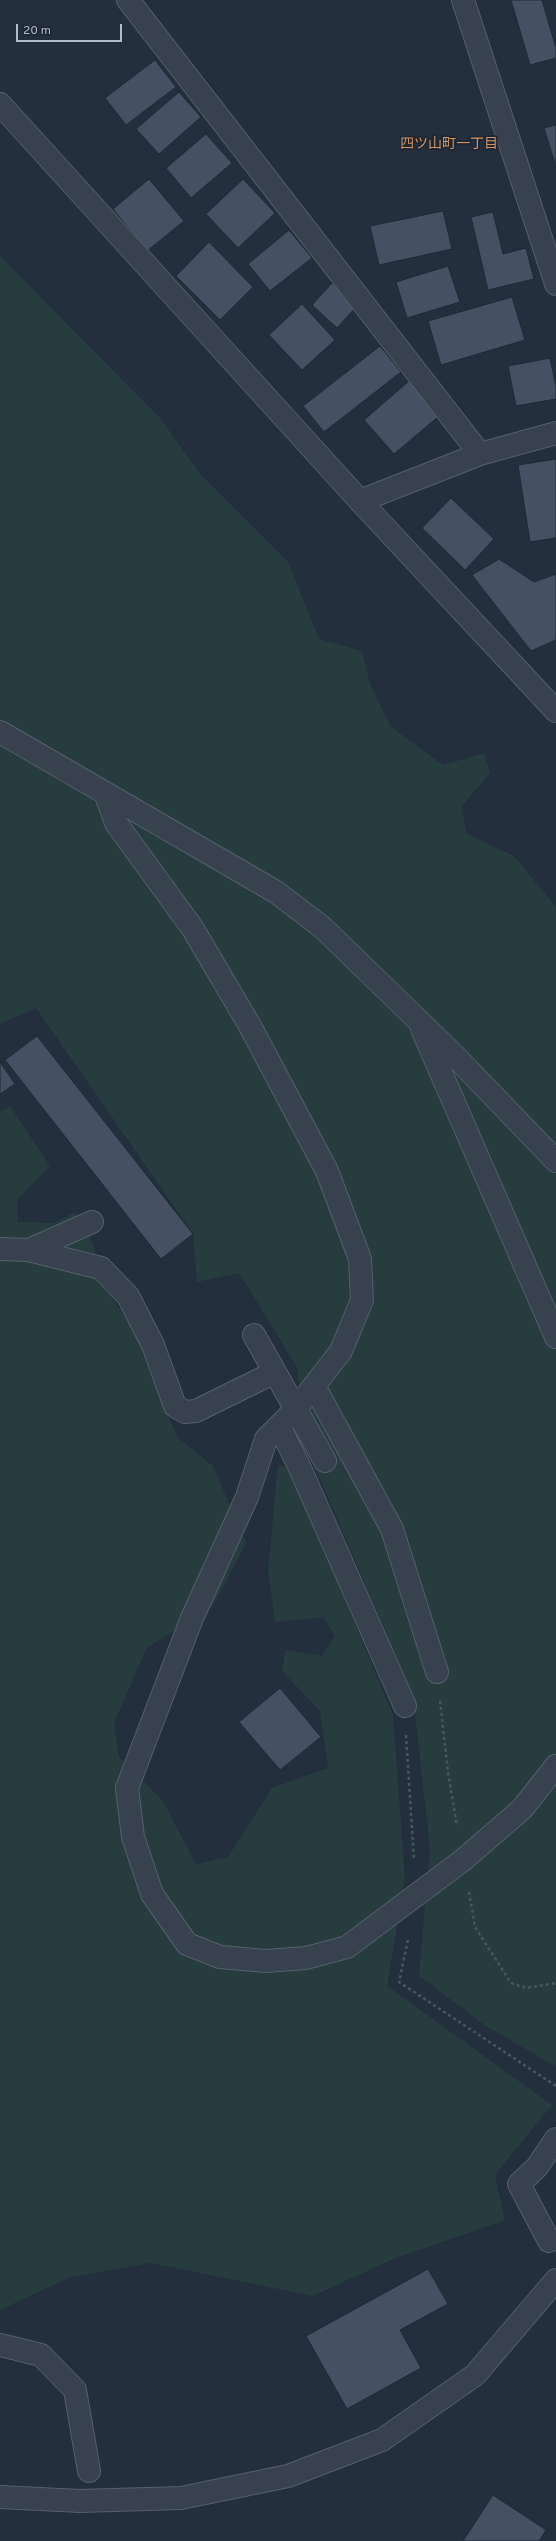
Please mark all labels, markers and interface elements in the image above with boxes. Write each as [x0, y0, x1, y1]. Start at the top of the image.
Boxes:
scale bar [18, 16, 124, 42]
text: 20 m [23, 23, 51, 39]
district label: 四ツ山町一丁目 [400, 137, 498, 153]

